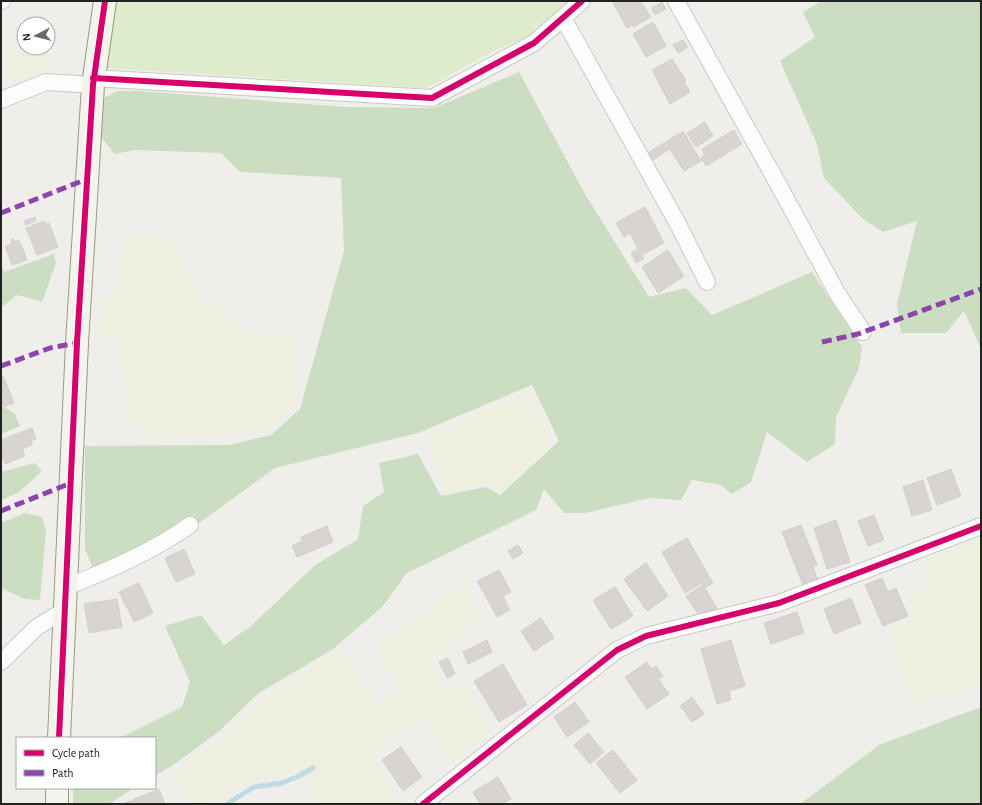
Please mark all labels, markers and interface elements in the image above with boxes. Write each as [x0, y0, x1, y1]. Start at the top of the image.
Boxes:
north arrow [16, 16, 56, 56]
text: N [21, 33, 32, 42]
legend [16, 737, 156, 789]
text: Cycle path [52, 747, 100, 760]
text: Path [52, 767, 74, 779]

